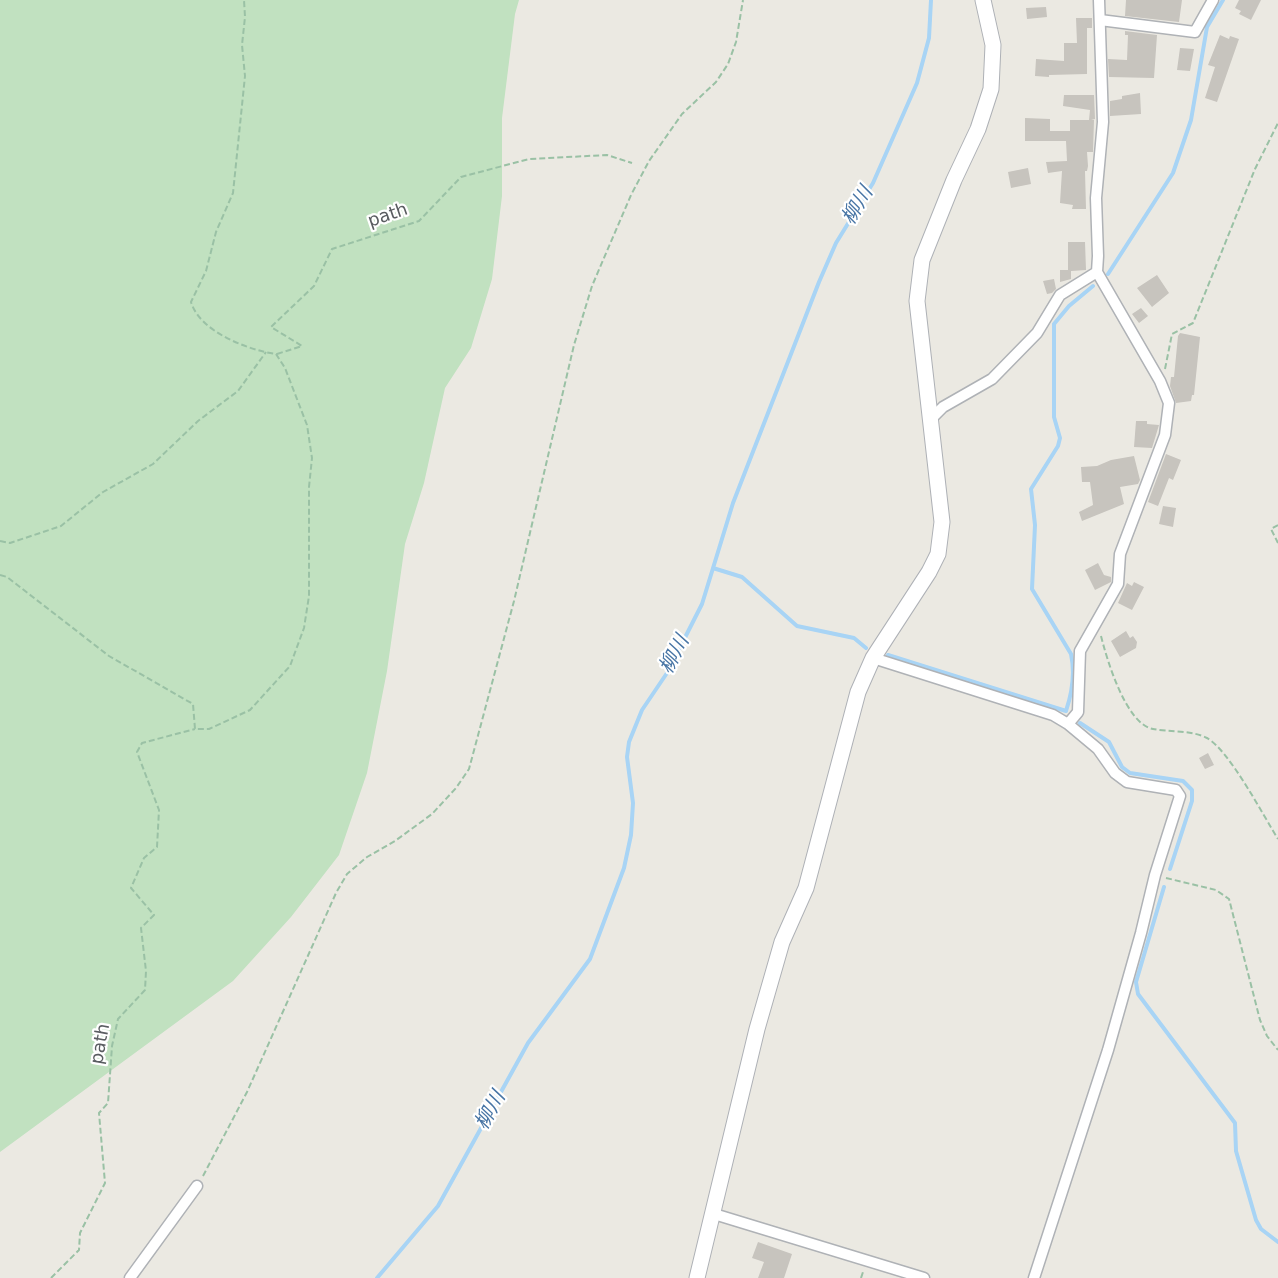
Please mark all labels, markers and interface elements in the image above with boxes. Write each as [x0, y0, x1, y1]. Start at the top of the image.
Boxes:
water label: 柳川 [837, 183, 879, 229]
street label: path [365, 199, 411, 233]
water label: 柳川 [655, 632, 695, 678]
street label: path [87, 1022, 115, 1066]
water label: 柳川 [471, 1088, 511, 1134]

